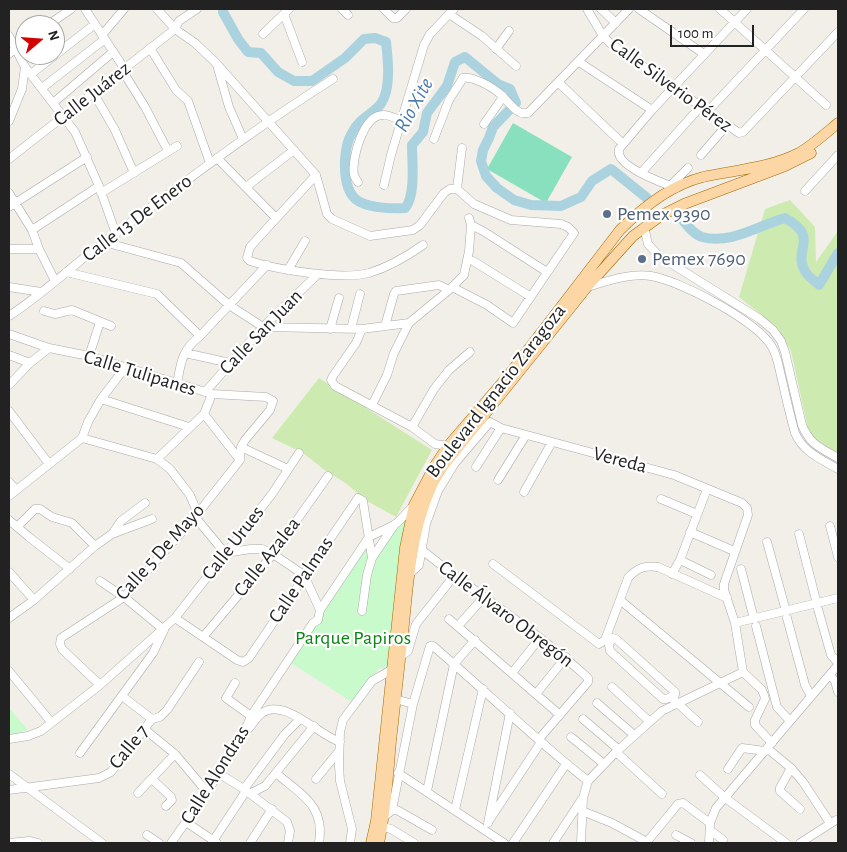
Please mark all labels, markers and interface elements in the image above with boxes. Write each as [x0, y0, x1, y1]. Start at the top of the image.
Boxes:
north arrow [15, 15, 65, 65]
scale bar [672, 15, 756, 47]
text: 100 m [678, 26, 713, 41]
text: N [45, 29, 61, 42]
street label: Calle Silverio Pérez [605, 32, 737, 138]
street label: Calle Juárez [49, 56, 135, 132]
water label: Rio Xite [389, 73, 439, 137]
street label: Calle 13 De Enero [77, 169, 197, 267]
place label: Pemex 9390 [617, 202, 711, 226]
marker: Pemex 9390 [601, 208, 613, 220]
place label: Pemex 7690 [652, 247, 746, 271]
marker: Pemex 7690 [636, 253, 648, 265]
street label: Calle San Juan [214, 284, 308, 380]
street label: Boulevard Ignacio Zaragoza [421, 299, 571, 483]
street label: Calle Tulipanes [81, 344, 199, 402]
street label: Vereda [590, 441, 650, 479]
street label: Calle 5 De Mayo [110, 499, 210, 605]
street label: Calle Urues [197, 501, 269, 585]
street label: Calle Azalea [228, 512, 306, 602]
street label: Calle Palmas [263, 532, 339, 628]
street label: Calle Álvaro Obregón [434, 555, 578, 673]
park label: Parque Papiros [295, 626, 411, 650]
street label: Calle 7 [104, 720, 154, 774]
street label: Calle Alondras [175, 721, 255, 829]

